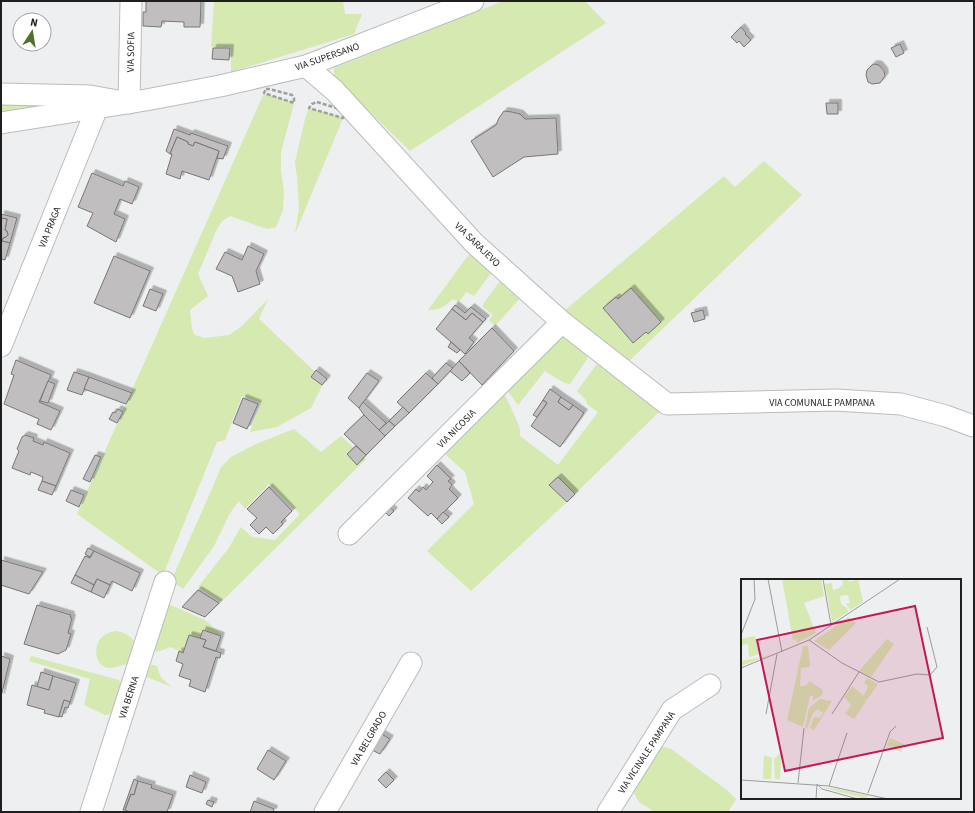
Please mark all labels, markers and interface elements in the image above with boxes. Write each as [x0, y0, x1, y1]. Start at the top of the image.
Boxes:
north arrow [12, 12, 52, 52]
text: N [29, 15, 39, 31]
street label: VIA SOFIA [124, 31, 138, 72]
street label: VIA SUPERSANO [293, 39, 362, 75]
street label: VIA PRAGA [35, 204, 65, 250]
street label: VIA SARAJEVO [451, 219, 504, 270]
street label: VIA COMUNALE PAMPANA [769, 396, 875, 410]
street label: VIA NICOSIA [434, 406, 480, 451]
inset map [741, 579, 961, 799]
street label: VIA BERNA [116, 674, 143, 720]
street label: VIA BELGRADO [348, 708, 390, 768]
street label: VIA VICINALE PAMPANA [615, 708, 679, 797]

